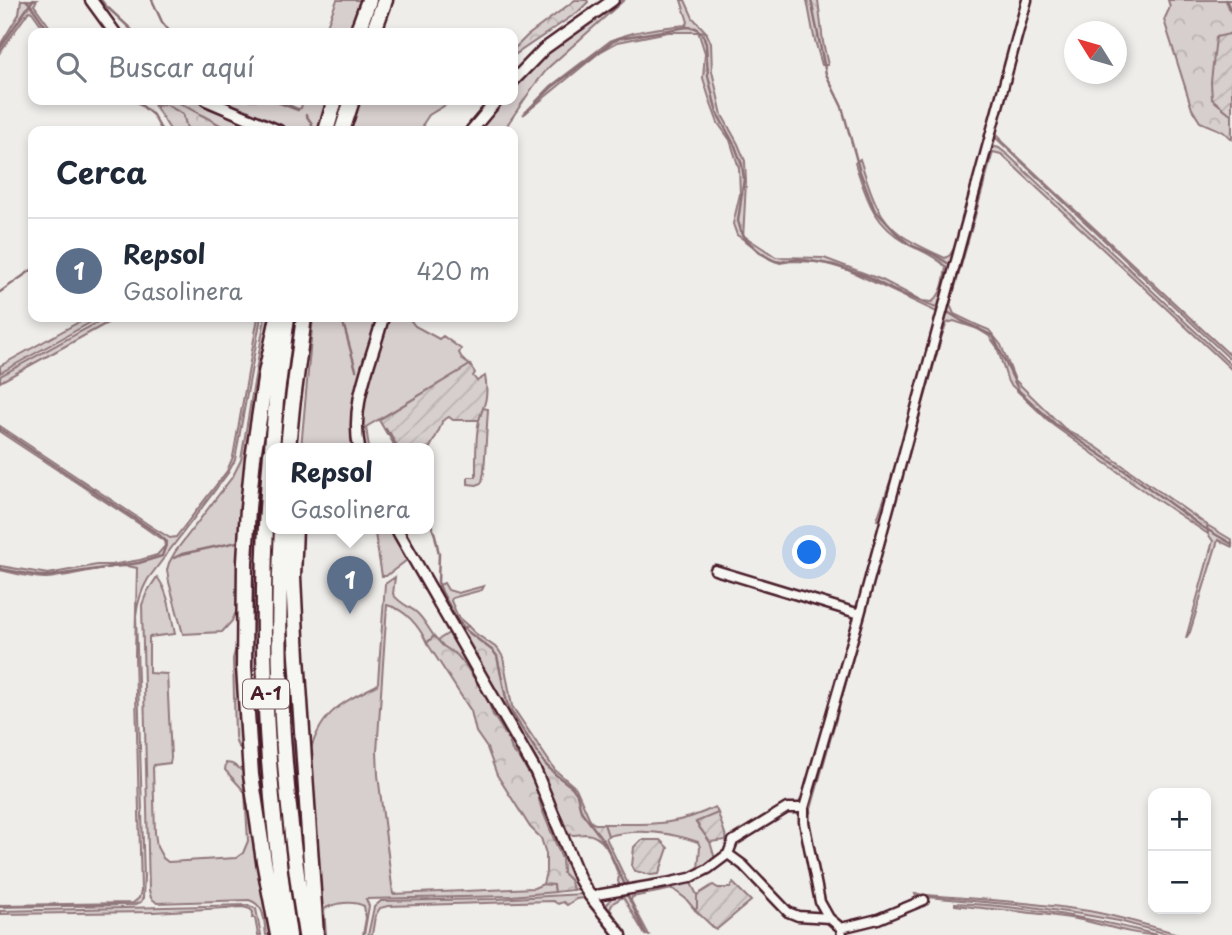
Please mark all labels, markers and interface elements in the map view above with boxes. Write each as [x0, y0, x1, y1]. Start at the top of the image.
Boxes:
north arrow [1064, 21, 1127, 84]
search box [28, 28, 518, 105]
text: Buscar aquí [108, 47, 254, 86]
icon: search [52, 48, 90, 86]
text: Cerca [56, 149, 147, 194]
text: Repsol [123, 234, 206, 273]
text: 1 [74, 253, 85, 288]
text: 420 m [416, 253, 490, 288]
text: Gasolinera [123, 273, 243, 308]
popup [266, 443, 434, 534]
text: Repsol [290, 452, 373, 491]
text: Gasolinera [290, 491, 410, 526]
your location [792, 535, 826, 569]
pin: 1 [327, 556, 373, 614]
road number: A-1 [243, 680, 289, 708]
map controls [1148, 788, 1211, 914]
button: + [1148, 788, 1211, 851]
button: − [1148, 851, 1211, 914]

